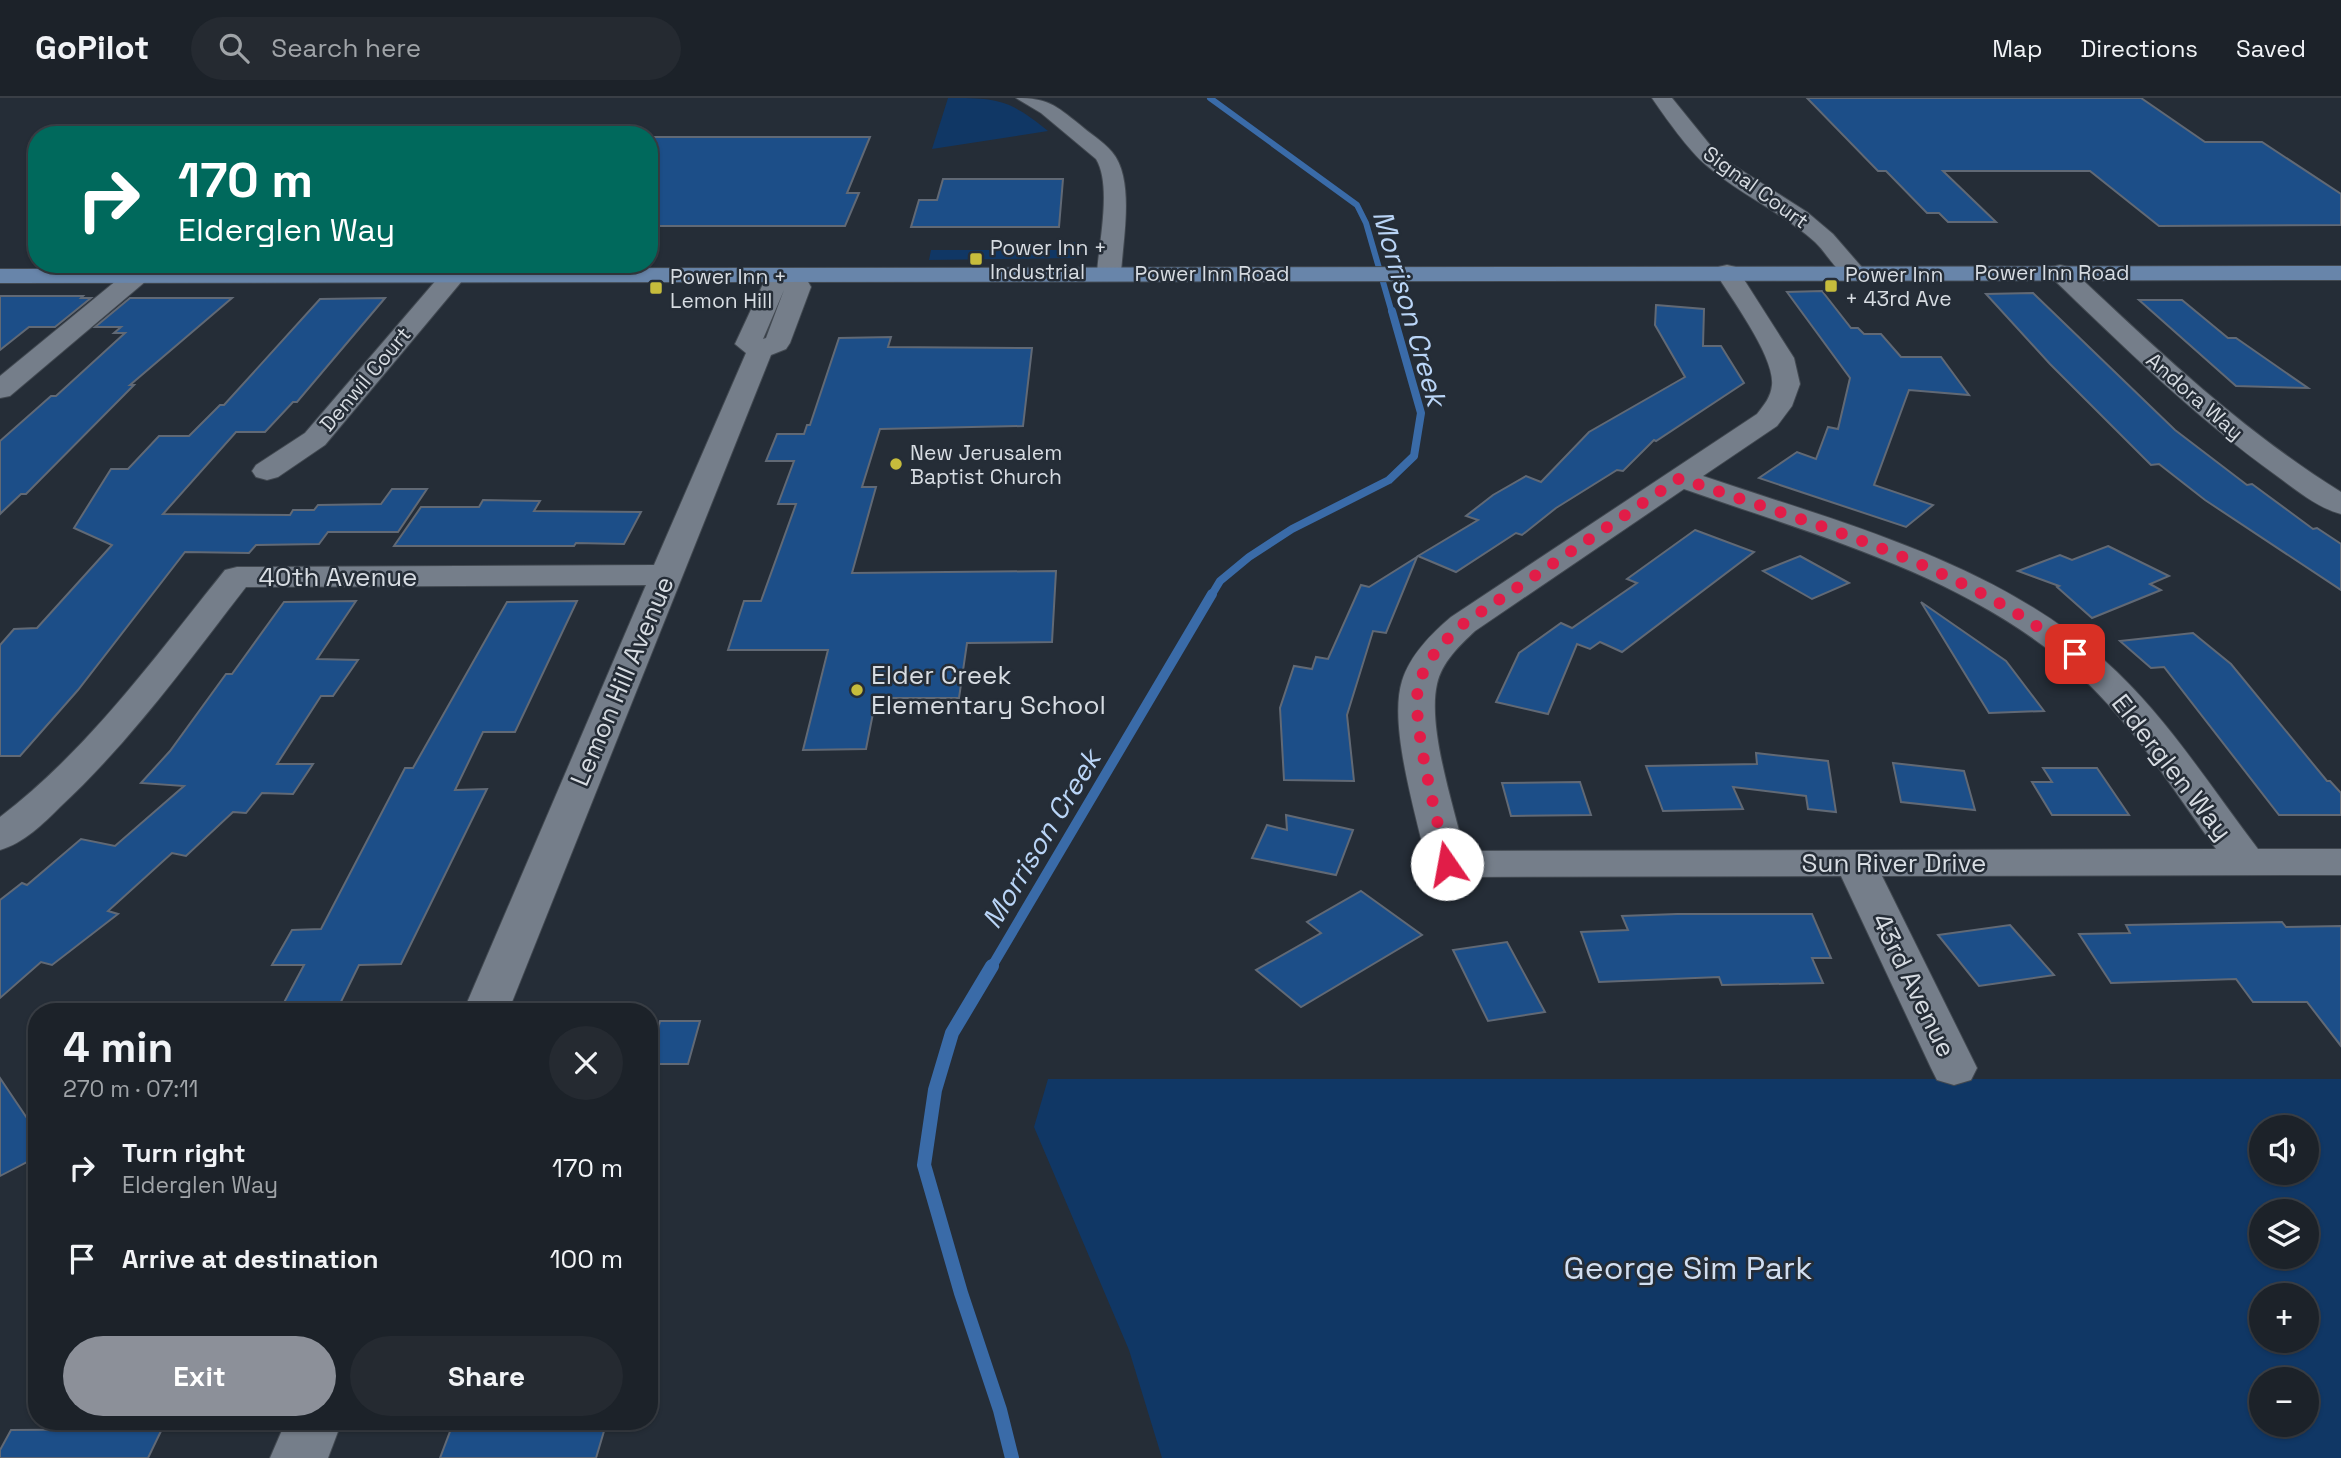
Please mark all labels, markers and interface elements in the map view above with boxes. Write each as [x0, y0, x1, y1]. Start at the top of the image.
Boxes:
search box [191, 17, 681, 80]
text: GoPilot [35, 27, 149, 69]
icon: search [215, 29, 253, 67]
text: Search here [271, 31, 421, 65]
text: Map [1992, 33, 2042, 64]
text: Directions [2080, 33, 2198, 64]
text: Saved [2236, 33, 2306, 64]
street label: Signal Court [1698, 140, 1814, 234]
text: 170 m [178, 149, 313, 211]
icon: right [63, 154, 154, 245]
water label: Morrison Creek [1365, 206, 1456, 413]
text: Elderglen Way [178, 210, 395, 250]
place label: Power Inn + Industrial [990, 234, 1107, 285]
marker: Power Inn + Industrial [968, 251, 984, 267]
street label: Power Inn Road [1974, 259, 2130, 286]
street label: Power Inn Road [1134, 260, 1290, 287]
place label: Power Inn + 43rd Ave [1845, 261, 1952, 312]
place label: Power Inn + Lemon Hill [670, 263, 787, 314]
marker: Power Inn + 43rd Ave [1823, 278, 1839, 294]
marker: Power Inn + Lemon Hill [648, 280, 664, 296]
street label: Denwil Court [313, 321, 417, 437]
street label: Andora Way [2141, 346, 2249, 446]
place label: New Jerusalem Baptist Church [910, 439, 1062, 490]
marker: New Jerusalem Baptist Church [888, 456, 904, 472]
street label: 40th Avenue [259, 560, 417, 594]
street label: Lemon Hill Avenue [562, 571, 682, 791]
pin [2045, 624, 2105, 684]
icon: arrive [2056, 635, 2094, 673]
place label: Elder Creek Elementary School [871, 658, 1106, 722]
marker: Elder Creek Elementary School [849, 682, 865, 698]
street label: Elderglen Way [2104, 687, 2240, 847]
water label: Morrison Creek [974, 741, 1110, 935]
position arrow [1410, 827, 1484, 901]
street label: Sun River Drive [1802, 846, 1986, 880]
street label: 43rd Avenue [1864, 907, 1964, 1063]
text: 4 min [63, 1021, 173, 1074]
button: close [549, 1026, 623, 1100]
text: 270 m · 07:11 [63, 1074, 198, 1104]
map controls [2249, 1115, 2319, 1437]
button: sound [2249, 1115, 2319, 1185]
text: Turn right [122, 1136, 246, 1170]
icon: right [63, 1149, 101, 1187]
text: 170 m [552, 1151, 623, 1185]
text: Elderglen Way [122, 1170, 278, 1200]
button: layers [2249, 1199, 2319, 1269]
icon: arrive [63, 1240, 101, 1278]
text: Arrive at destination [122, 1242, 379, 1276]
text: 100 m [550, 1242, 623, 1276]
park label: George Sim Park [1564, 1248, 1812, 1288]
button: + [2249, 1283, 2319, 1353]
button: Exit [63, 1336, 336, 1416]
button: Share [350, 1336, 623, 1416]
button: − [2249, 1367, 2319, 1437]

